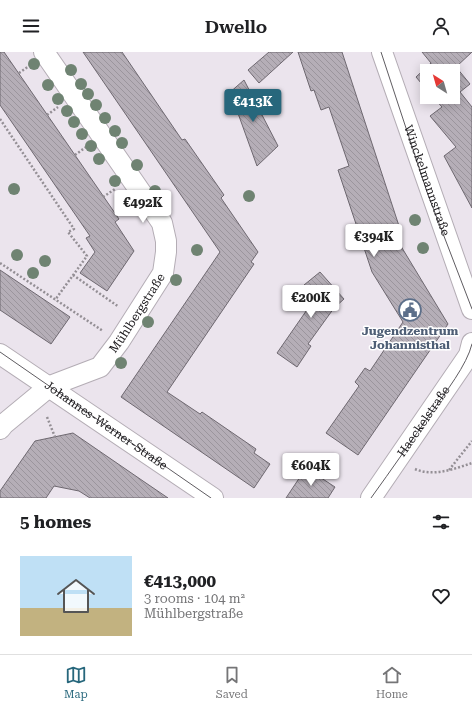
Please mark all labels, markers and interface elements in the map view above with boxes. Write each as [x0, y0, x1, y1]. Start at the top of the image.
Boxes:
icon: menu [20, 15, 42, 37]
icon: person [430, 15, 452, 37]
text: Dwello [205, 16, 267, 37]
north arrow [420, 64, 460, 104]
map controls [420, 64, 460, 104]
pin: €413K [225, 89, 281, 123]
text: €413K [233, 94, 273, 109]
street label: Winckelmannstraße [401, 123, 453, 238]
pin: €492K [115, 190, 171, 224]
text: €492K [123, 195, 163, 210]
pin: €394K [346, 224, 402, 258]
text: €394K [354, 229, 394, 244]
street label: Mühlbergstraße [106, 271, 168, 356]
pin: €200K [283, 285, 339, 319]
text: €200K [291, 290, 331, 305]
public building icon: Jugendzentrum Johannisthal [397, 297, 423, 323]
place label: Jugendzentrum Johannisthal [362, 324, 459, 352]
street label: Johannes-Werner-Straße [42, 378, 171, 473]
street label: Haeckelstraße [394, 383, 453, 459]
pin: €604K [283, 453, 339, 487]
text: €604K [291, 458, 331, 473]
icon: filters [430, 511, 452, 533]
text: 5 homes [20, 512, 91, 532]
text: €413,000 [144, 571, 216, 591]
icon: home [52, 572, 100, 620]
icon: heart [430, 585, 452, 607]
text: 3 rooms · 104 m² [144, 591, 245, 606]
text: Mühlbergstraße [144, 606, 243, 621]
tab: Map [64, 664, 88, 701]
tab: Saved [216, 664, 248, 701]
tab: Home [376, 664, 408, 701]

